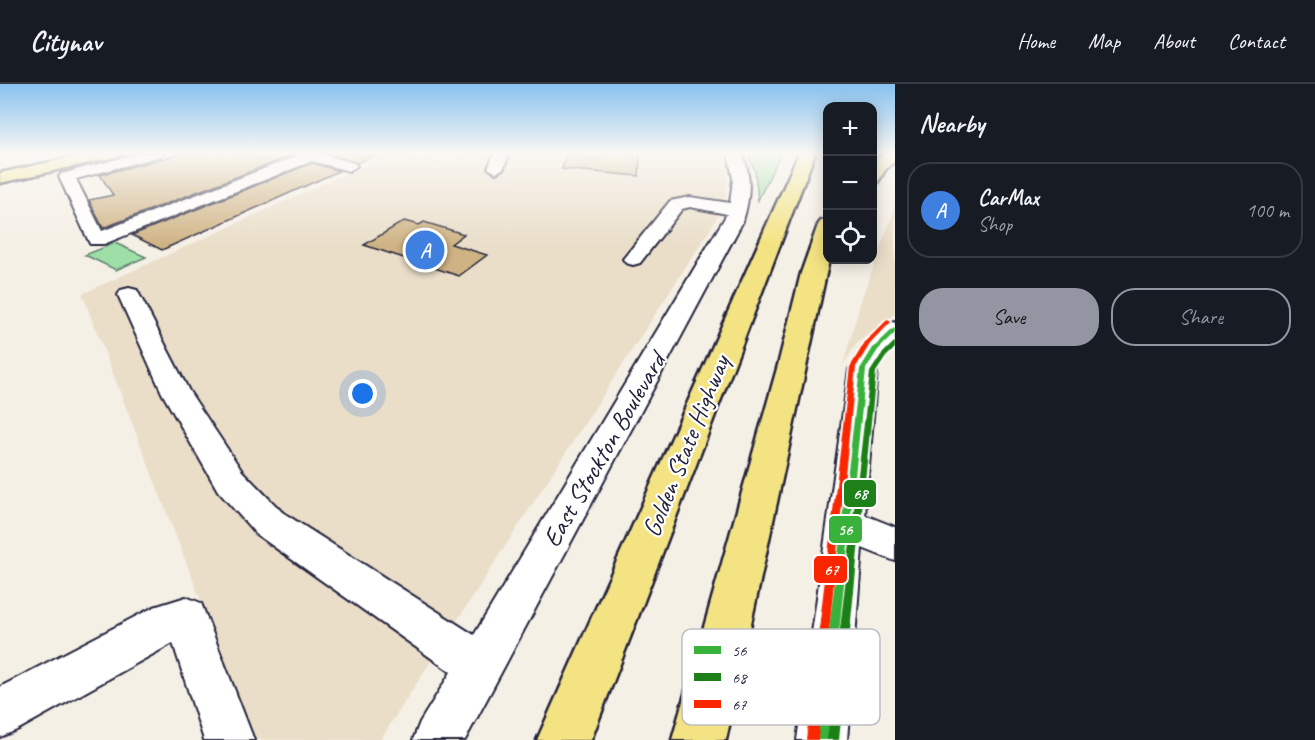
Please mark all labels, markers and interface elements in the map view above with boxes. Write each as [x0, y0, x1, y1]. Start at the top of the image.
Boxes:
text: Citynav [30, 24, 101, 59]
text: Home [1017, 28, 1055, 54]
text: Map [1088, 28, 1120, 54]
text: About [1153, 28, 1195, 54]
text: Contact [1228, 28, 1285, 54]
map controls [823, 102, 877, 264]
button: + [823, 102, 877, 156]
text: Nearby [919, 107, 984, 140]
button: − [823, 156, 877, 210]
text: CarMax [978, 184, 1039, 212]
text: A [935, 198, 946, 223]
text: 100 m [1246, 198, 1289, 223]
button: locate [823, 210, 877, 264]
text: Shop [978, 212, 1012, 237]
pin: A [406, 228, 444, 272]
button: Save [919, 288, 1099, 346]
button: Share [1111, 288, 1291, 346]
street label: East Stockton Boulevard [535, 344, 675, 553]
street label: Golden State Highway [635, 349, 738, 541]
your location [348, 379, 377, 408]
line badge: 68 [843, 479, 877, 508]
text: 68 [853, 484, 869, 504]
line badge: 56 [828, 515, 863, 544]
text: 56 [838, 520, 854, 540]
line badge: 67 [813, 555, 848, 584]
text: 67 [824, 560, 840, 580]
legend [682, 629, 880, 725]
text: 56 [732, 641, 747, 661]
text: 68 [732, 668, 748, 688]
text: 67 [732, 695, 747, 715]

